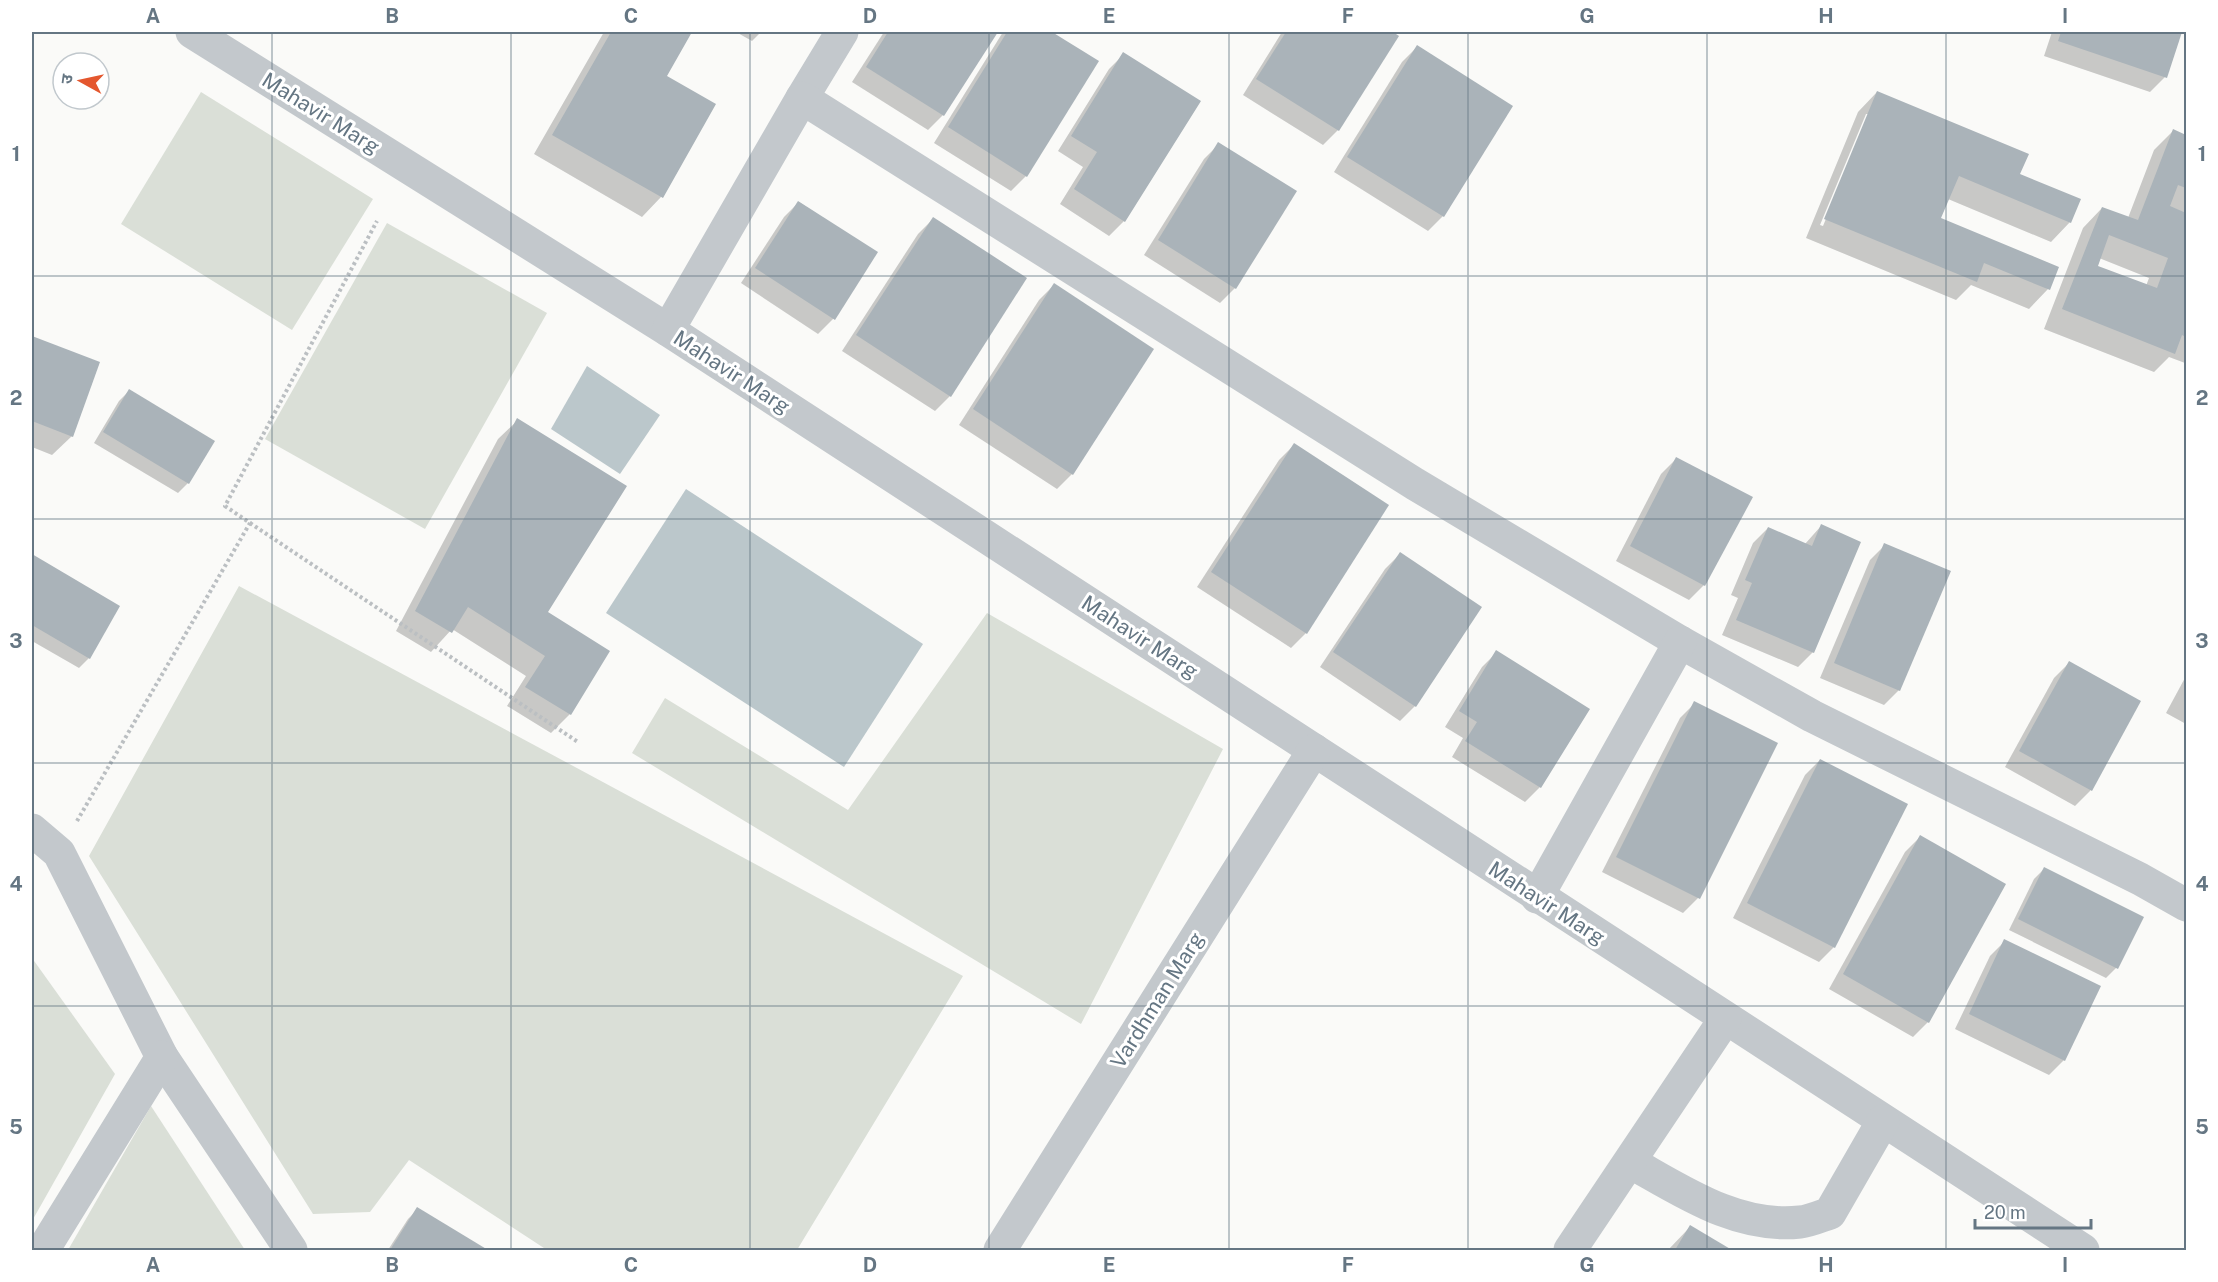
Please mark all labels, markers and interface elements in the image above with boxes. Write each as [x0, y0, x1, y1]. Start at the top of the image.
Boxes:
text: A [146, 4, 160, 28]
text: B [385, 4, 399, 28]
text: C [624, 4, 638, 28]
text: D [863, 4, 877, 28]
text: E [1103, 4, 1115, 28]
text: F [1342, 4, 1354, 28]
text: G [1579, 4, 1595, 28]
text: H [1818, 4, 1834, 28]
text: I [2062, 4, 2068, 28]
north arrow [51, 51, 111, 111]
street label: Mahavir Marg [258, 67, 384, 159]
text: उ [57, 72, 77, 85]
text: 1 [12, 142, 20, 166]
text: 1 [2198, 142, 2206, 166]
street label: Mahavir Marg [669, 325, 795, 419]
text: 2 [10, 386, 22, 410]
text: 2 [2196, 386, 2208, 410]
street label: Mahavir Marg [1077, 590, 1203, 684]
text: 3 [9, 629, 23, 653]
text: 3 [2195, 629, 2209, 653]
street label: Mahavir Marg [1484, 856, 1610, 950]
text: 4 [9, 872, 23, 896]
text: 4 [2195, 872, 2209, 896]
street label: Vardhman Marg [1105, 927, 1209, 1073]
text: 5 [9, 1115, 23, 1139]
text: 5 [2195, 1115, 2209, 1139]
scale bar [1975, 1192, 2090, 1230]
text: 20 m [1984, 1202, 2026, 1223]
text: A [146, 1253, 160, 1277]
text: B [385, 1253, 399, 1277]
text: C [624, 1253, 638, 1277]
text: D [863, 1253, 877, 1277]
text: E [1103, 1253, 1115, 1277]
text: F [1342, 1253, 1354, 1277]
text: G [1579, 1253, 1595, 1277]
text: H [1818, 1253, 1834, 1277]
text: I [2062, 1253, 2068, 1277]

